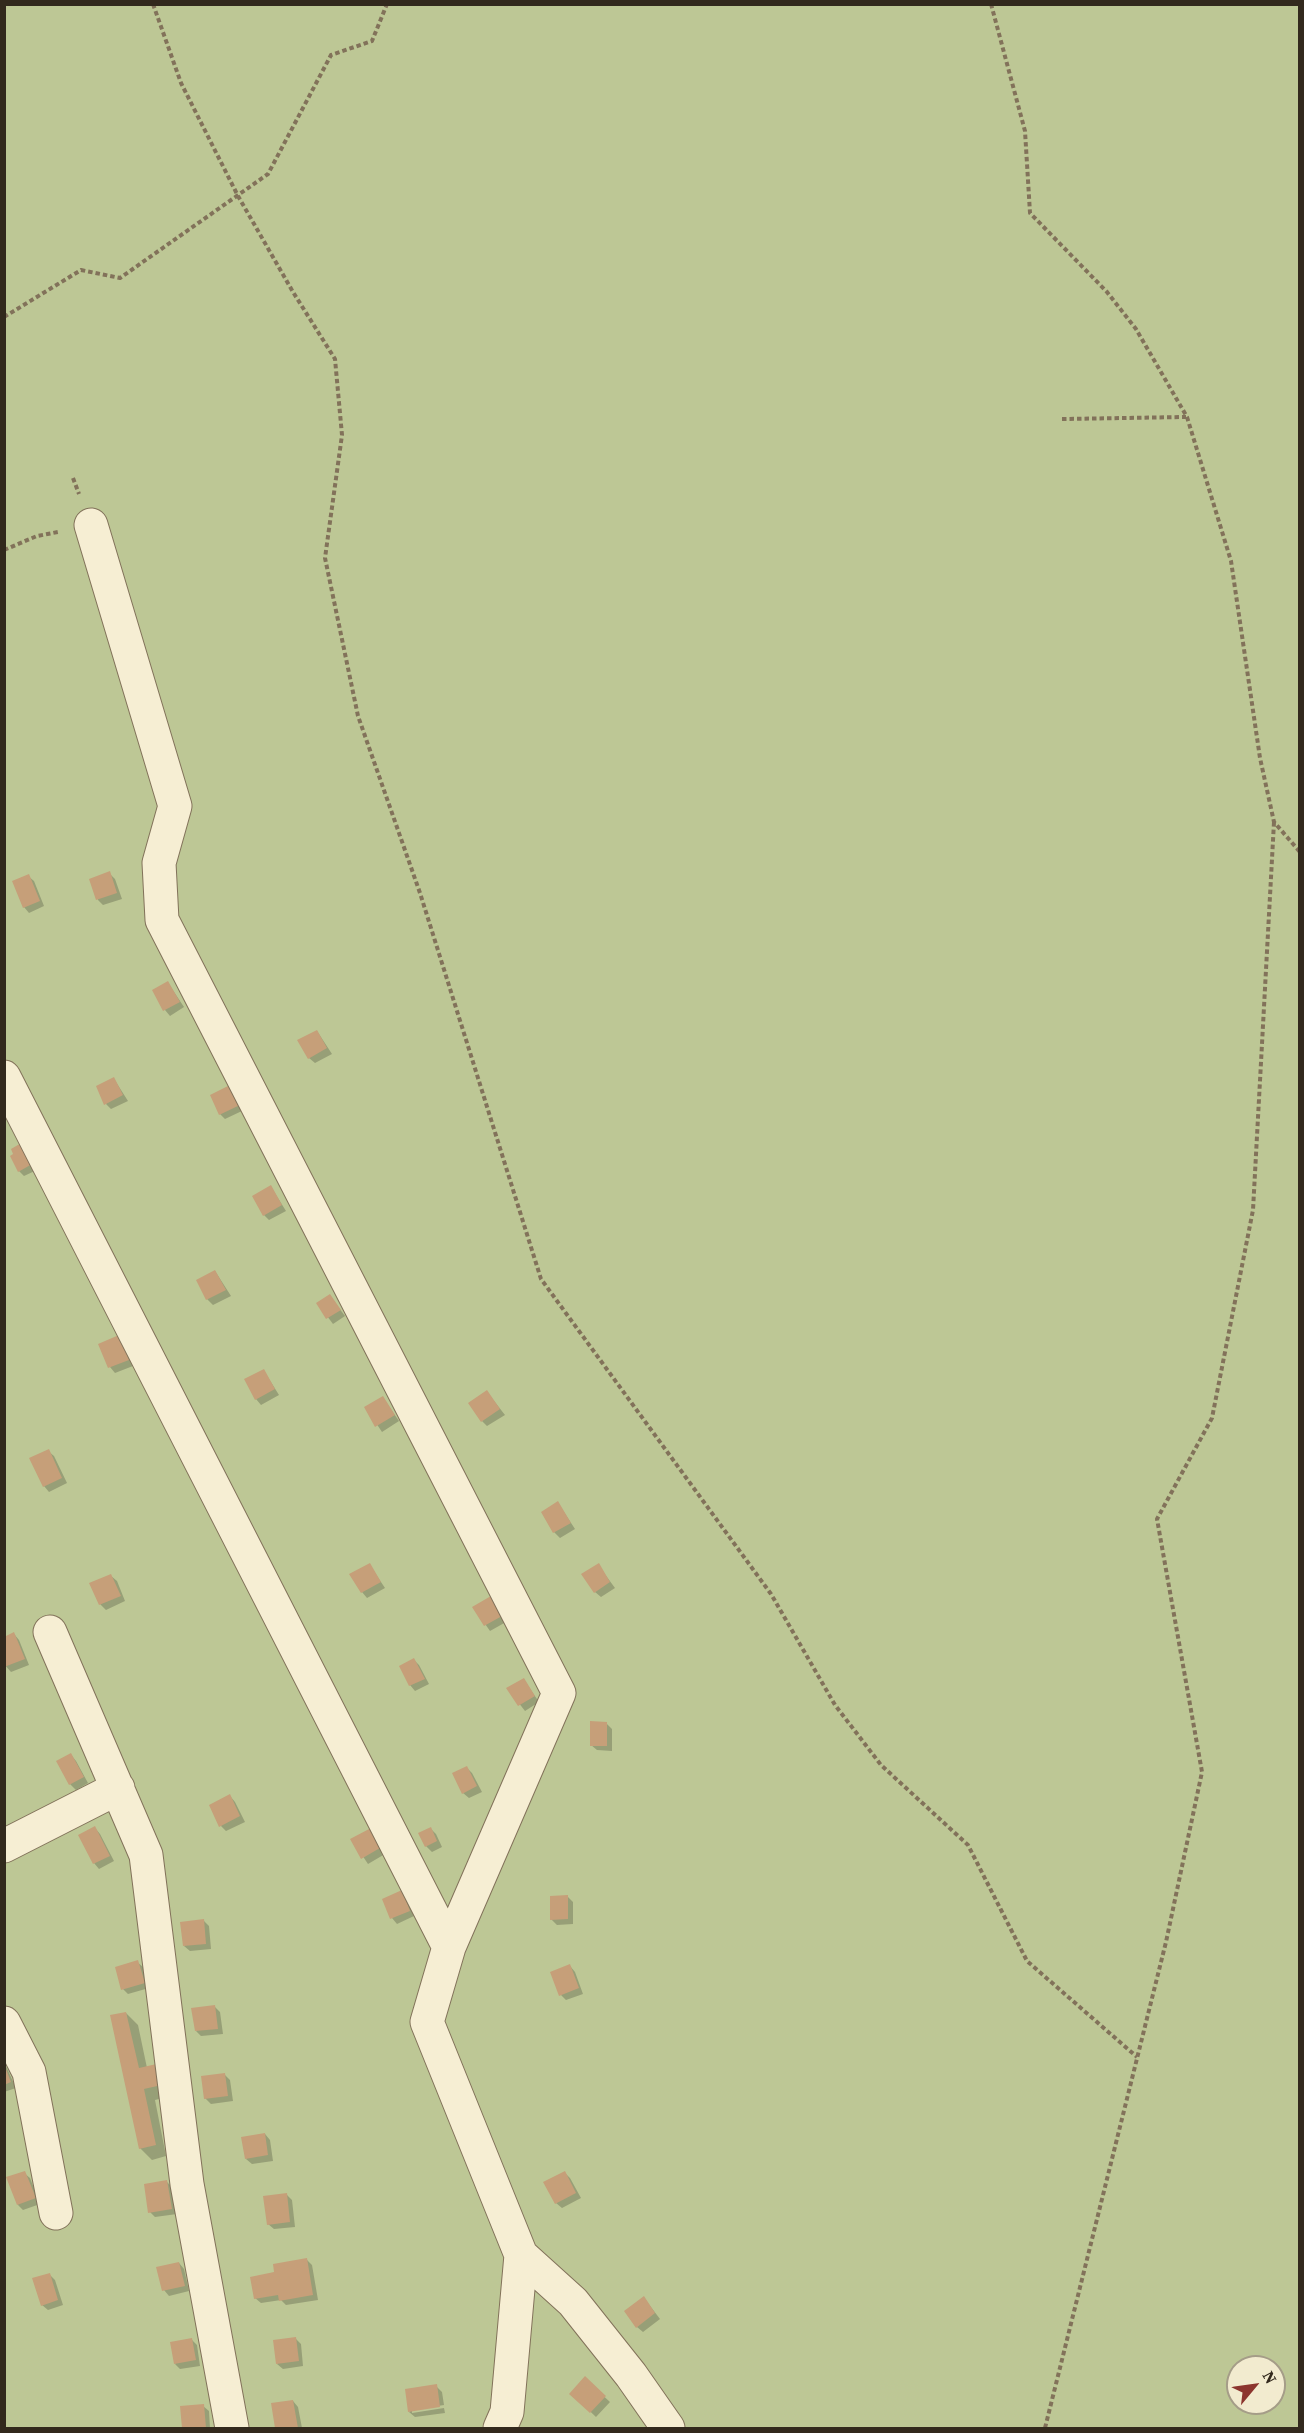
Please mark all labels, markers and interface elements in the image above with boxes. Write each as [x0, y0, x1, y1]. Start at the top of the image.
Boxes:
north arrow [1226, 2355, 1286, 2415]
text: N [1258, 2367, 1282, 2388]

